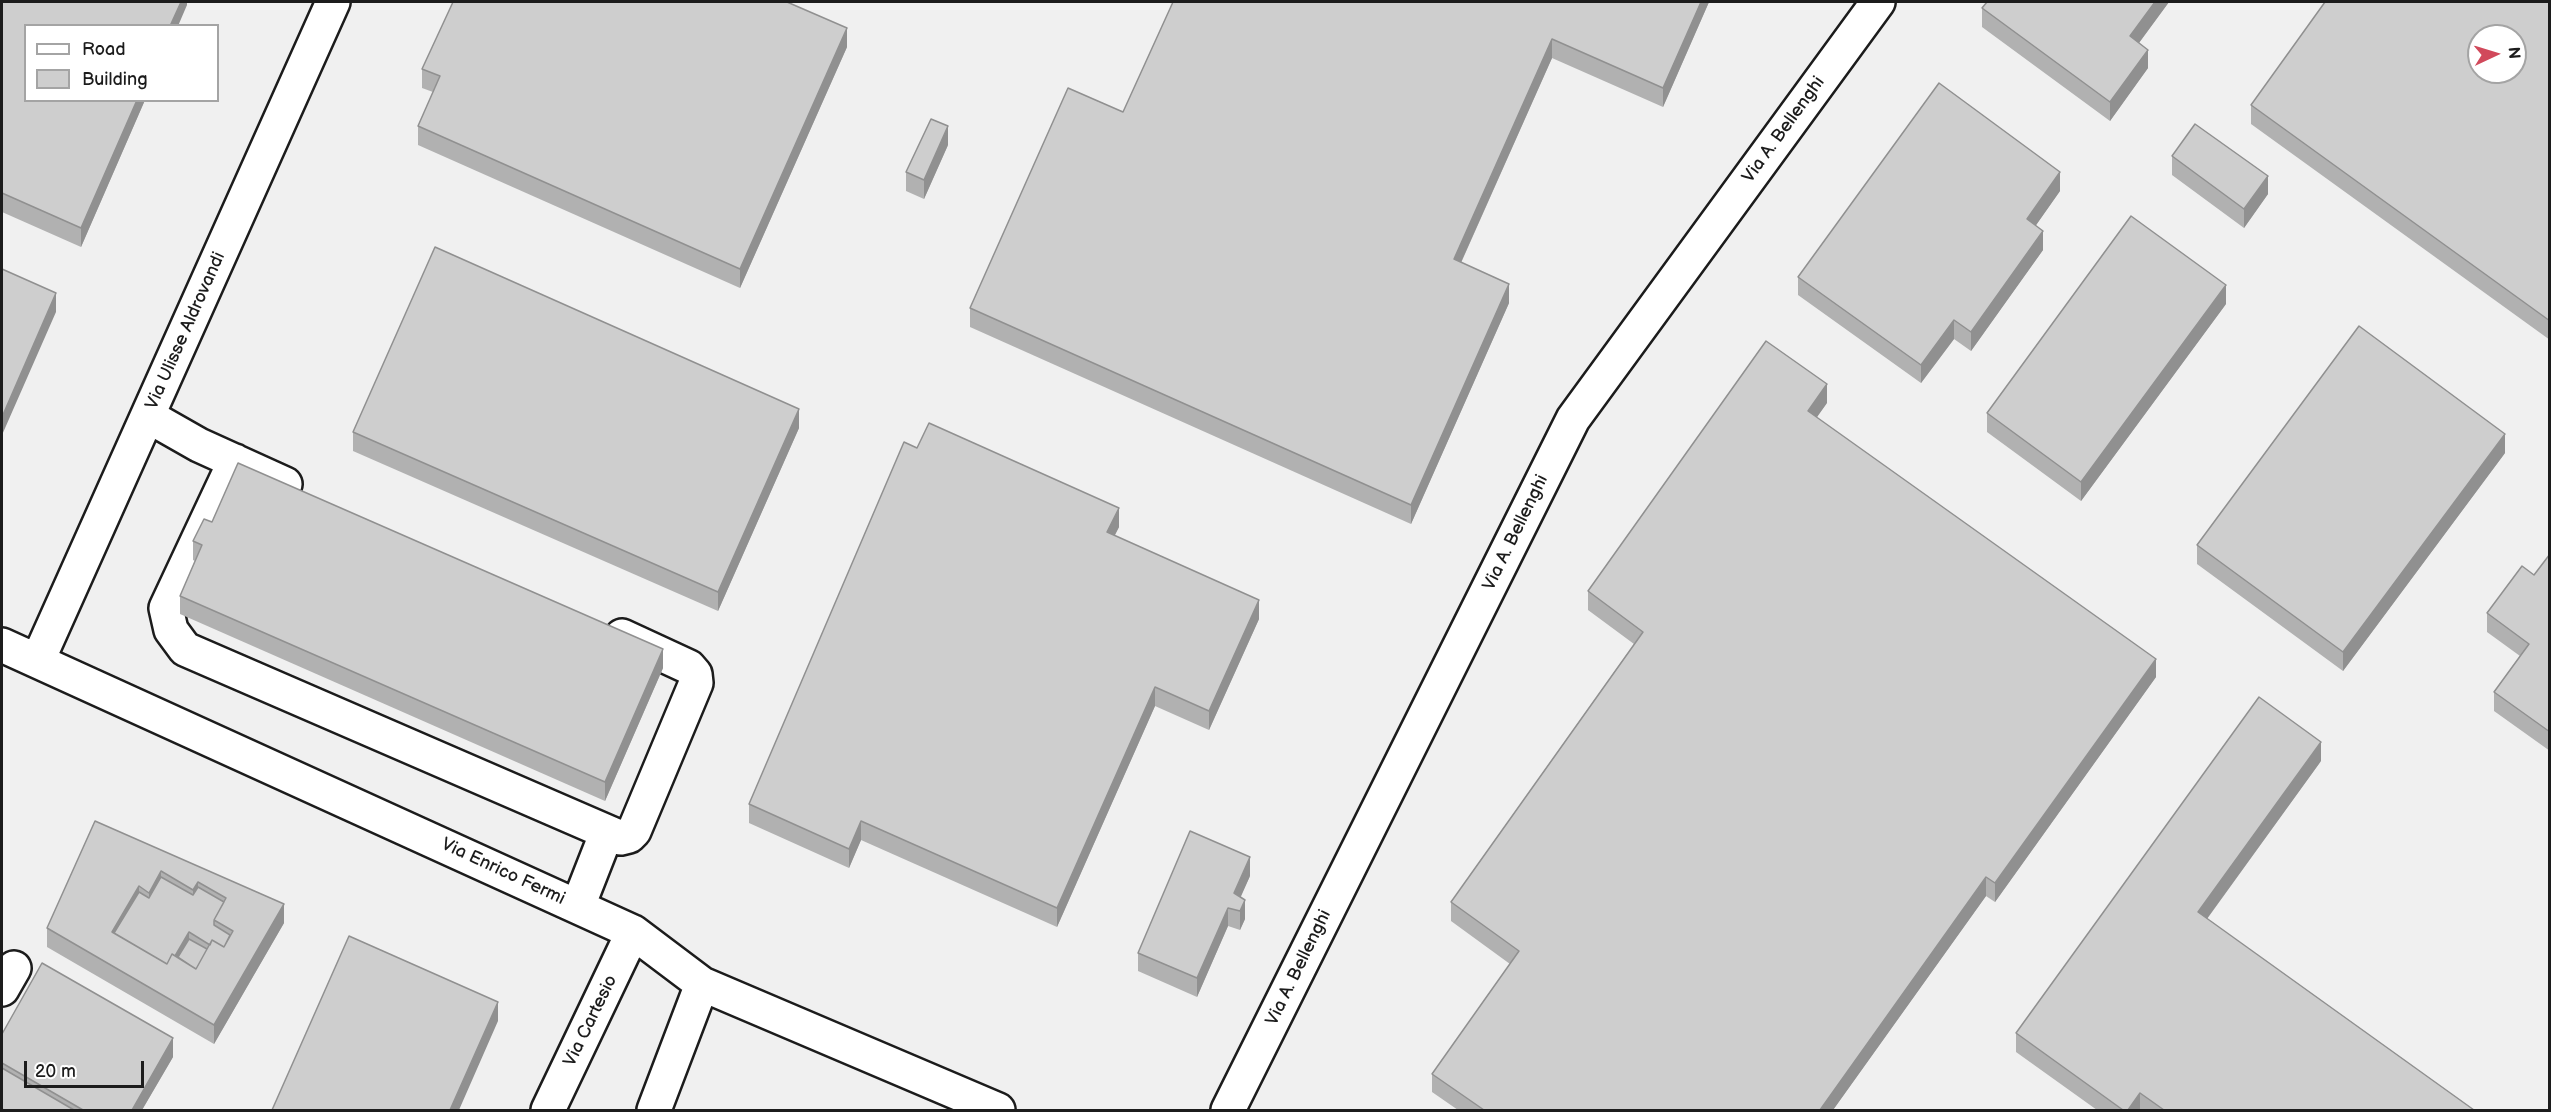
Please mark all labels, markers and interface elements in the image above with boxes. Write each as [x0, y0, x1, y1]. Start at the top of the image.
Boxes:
legend [24, 24, 219, 102]
north arrow [2467, 24, 2527, 84]
text: Road [82, 39, 126, 60]
text: N [2504, 46, 2523, 60]
text: Building [82, 69, 148, 90]
street label: Via A. Bellenghi [1738, 73, 1830, 187]
street label: Via Ulisse Aldrovandi [142, 249, 230, 413]
street label: Via A. Bellenghi [1479, 472, 1553, 594]
street label: Via Enrico Fermi [438, 834, 568, 910]
street label: Via A. Bellenghi [1262, 907, 1336, 1029]
street label: Via Cartesio [560, 972, 622, 1070]
scale bar [27, 1049, 147, 1087]
text: 20 m [35, 1061, 76, 1082]

